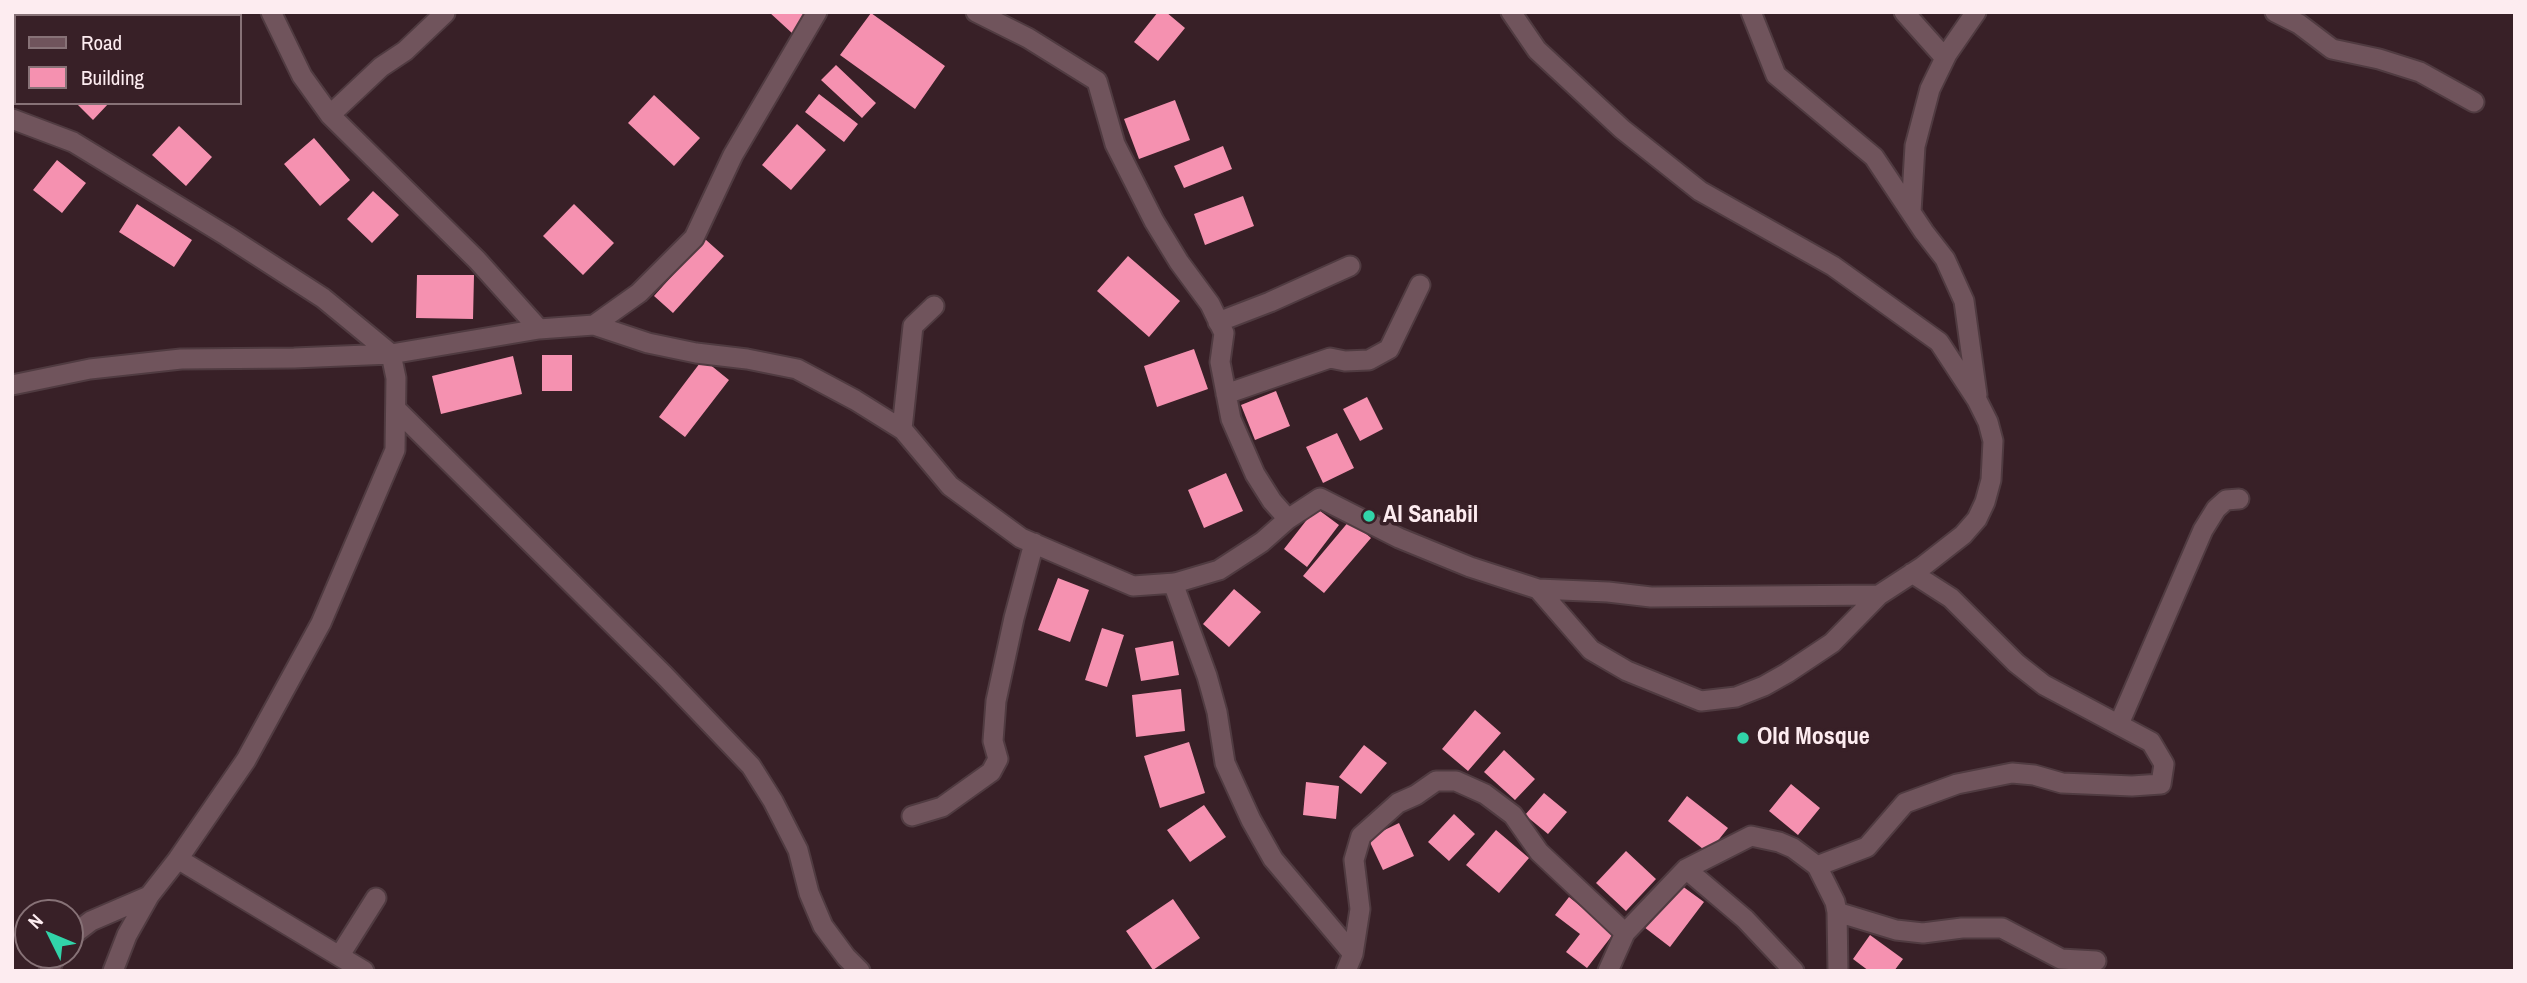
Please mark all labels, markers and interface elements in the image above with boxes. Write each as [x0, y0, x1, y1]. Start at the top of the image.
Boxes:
legend [14, 14, 242, 105]
text: Road [81, 28, 122, 57]
text: Building [81, 63, 144, 92]
place label: Al Sanabil [1383, 502, 1478, 530]
marker: Al Sanabil [1361, 508, 1377, 524]
place label: Old Mosque [1757, 724, 1870, 752]
marker: Old Mosque [1735, 730, 1751, 746]
north arrow [14, 899, 84, 969]
text: N [22, 908, 48, 934]

